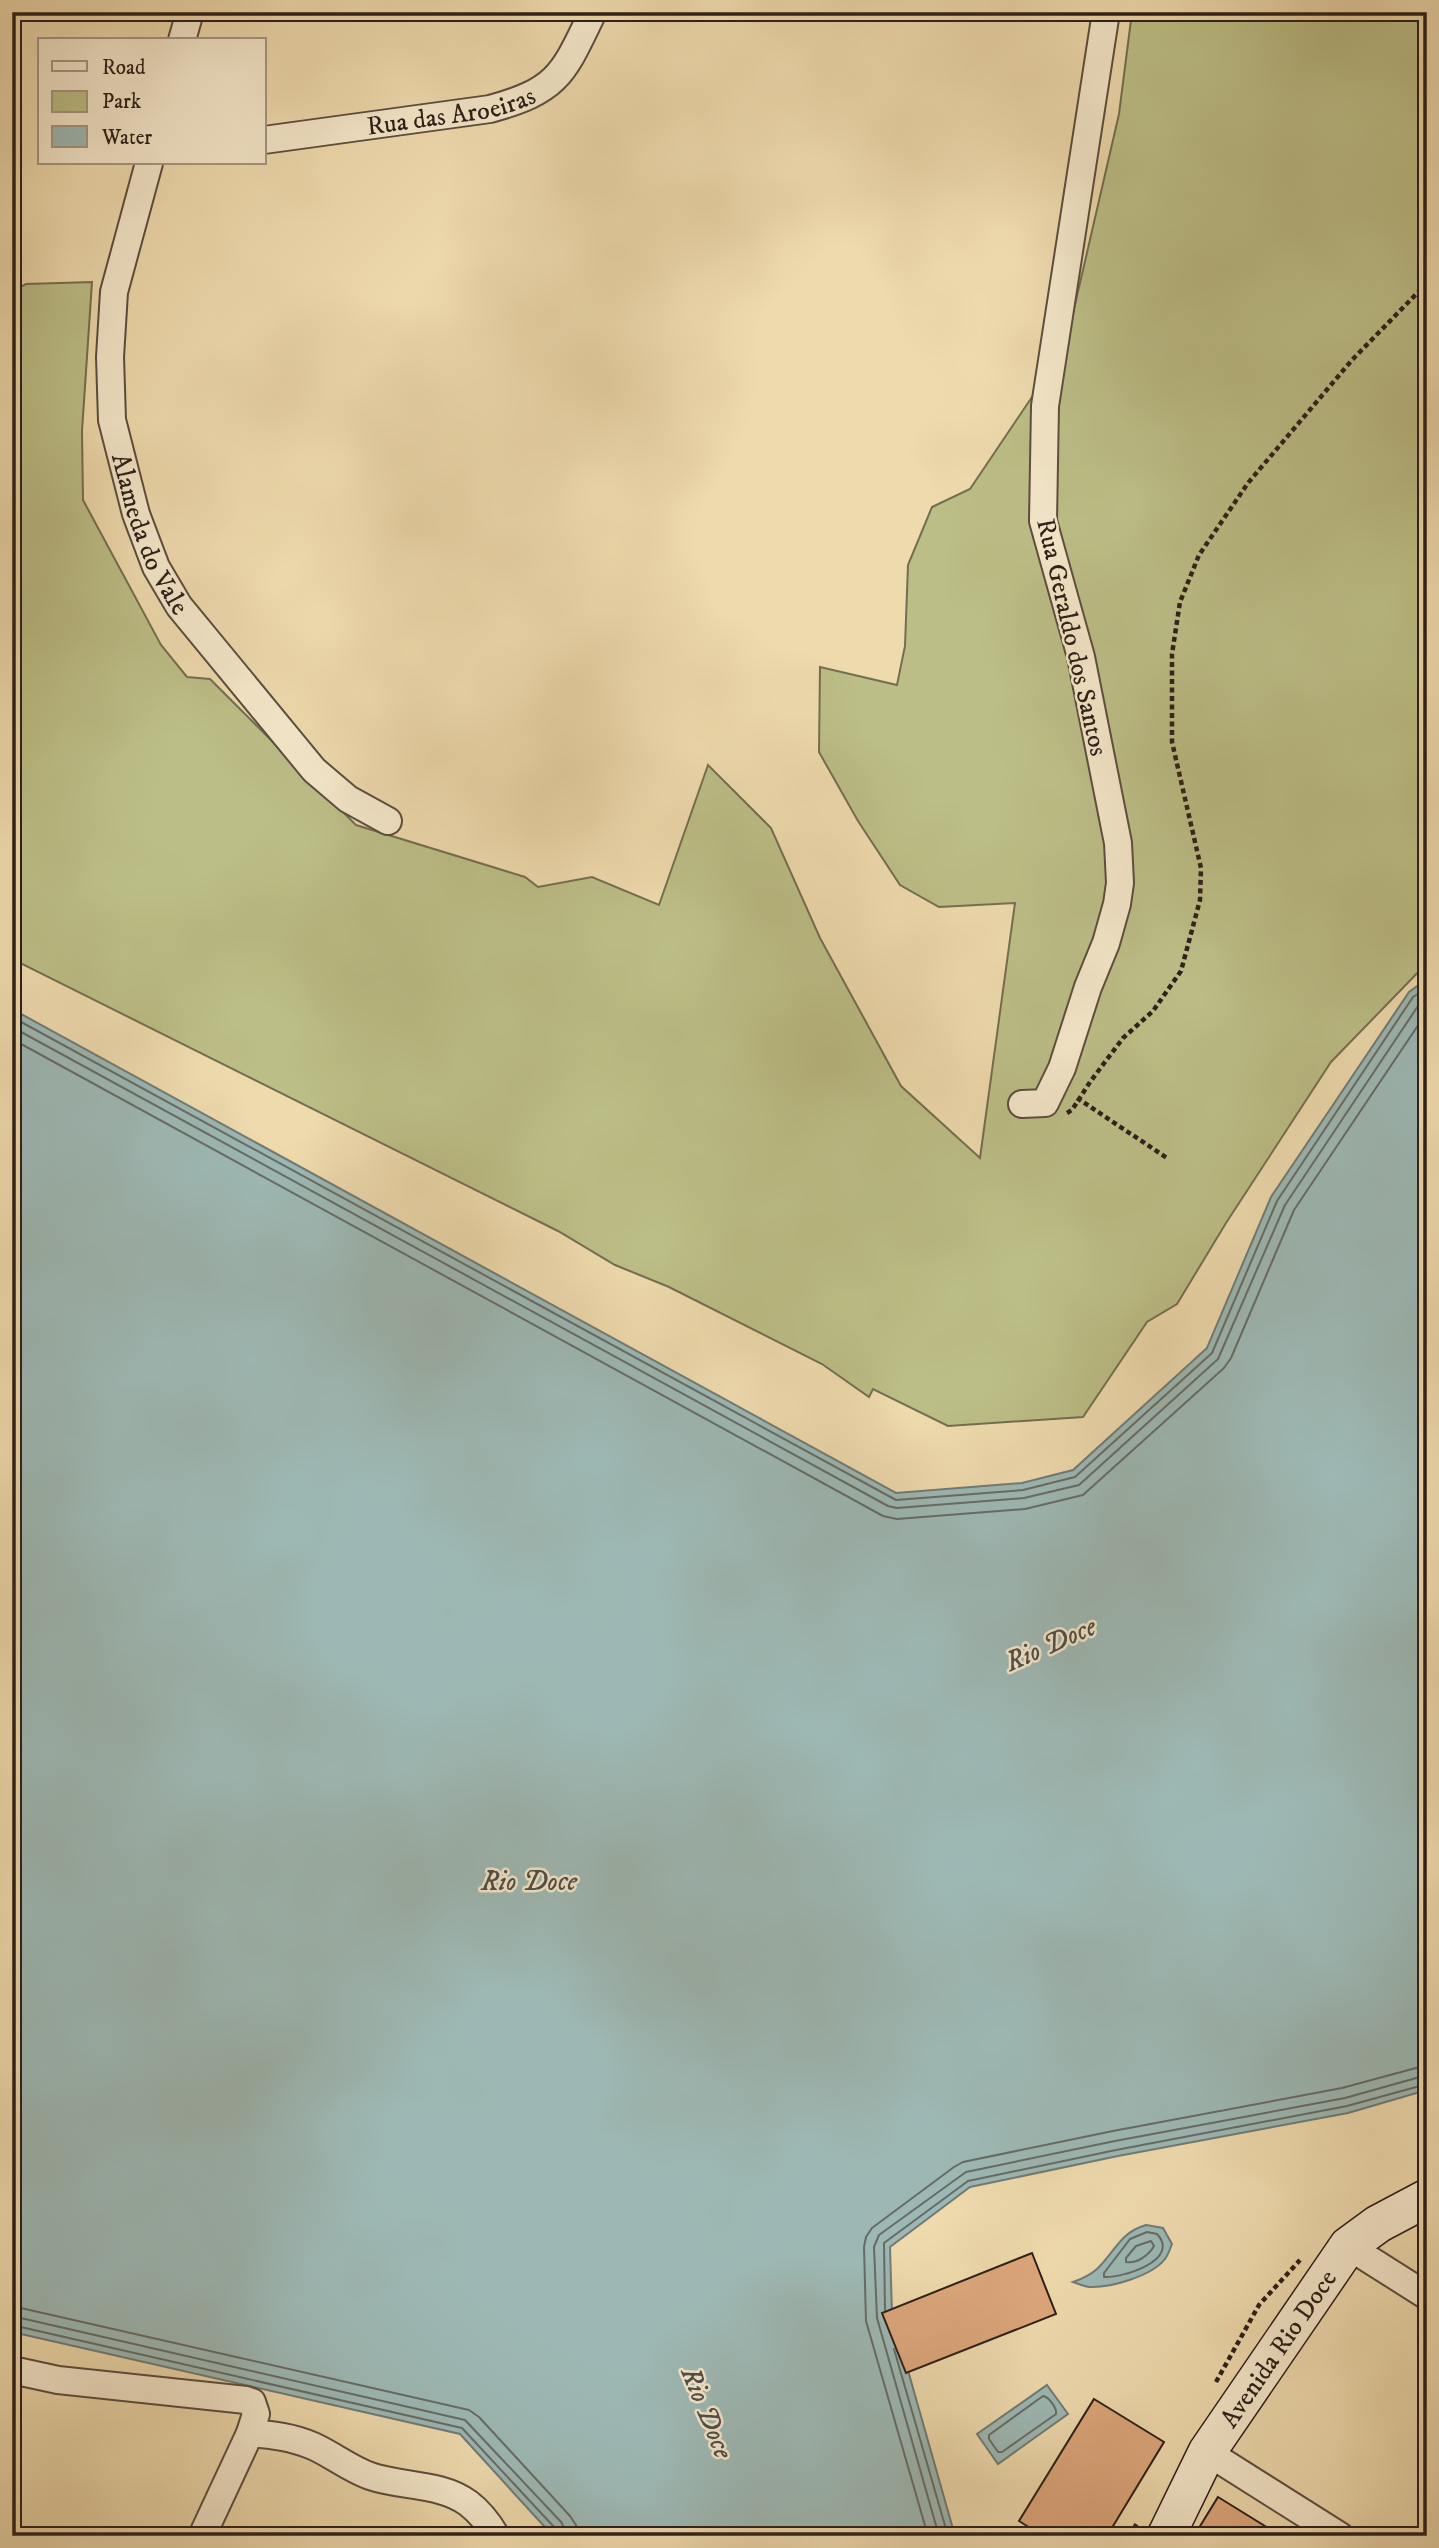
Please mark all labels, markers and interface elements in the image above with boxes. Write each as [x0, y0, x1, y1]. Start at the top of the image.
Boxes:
legend [38, 38, 266, 164]
text: Road [102, 55, 146, 81]
street label: Rua das Aroeiras [365, 80, 541, 144]
text: Park [102, 89, 142, 115]
text: Water [101, 125, 152, 151]
street label: Alameda do Vale [103, 450, 195, 623]
street label: Rua Geraldo dos Santos [1028, 515, 1115, 759]
water label: Rio Doce [999, 1608, 1103, 1680]
water label: Rio Doce [480, 1864, 579, 1899]
street label: Avenida Rio Doce [1213, 2264, 1345, 2435]
water label: Rio Doce [672, 2360, 741, 2465]

